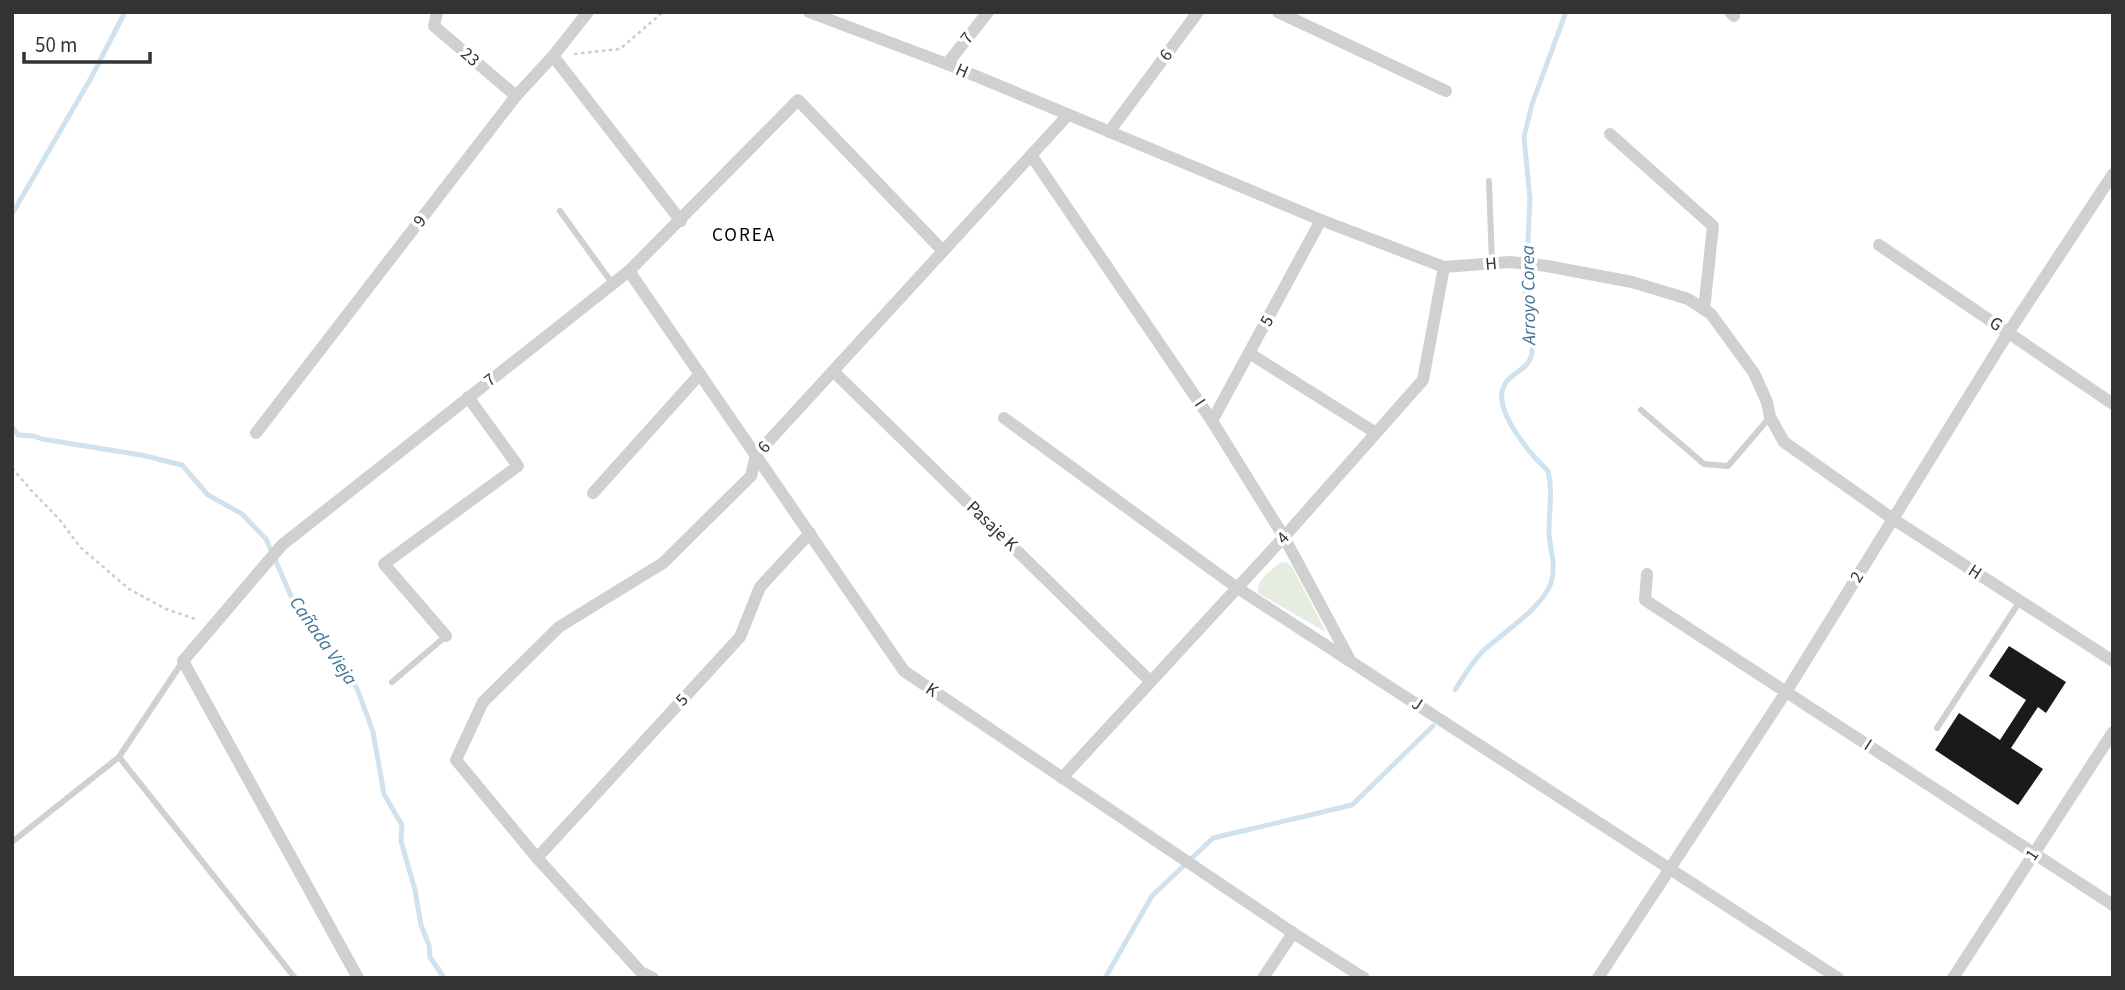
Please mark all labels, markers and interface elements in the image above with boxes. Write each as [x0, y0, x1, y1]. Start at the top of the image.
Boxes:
scale bar [24, 21, 150, 65]
street label: 7 [954, 27, 980, 49]
text: 50 m [35, 30, 77, 60]
street label: 23 [455, 42, 485, 72]
street label: 6 [1153, 44, 1179, 66]
street label: H [952, 57, 972, 85]
street label: 9 [407, 210, 433, 232]
district label: COREA [712, 222, 776, 249]
water label: Arroyo Corea [1515, 245, 1543, 346]
street label: H [1484, 251, 1498, 277]
street label: 5 [1254, 311, 1280, 331]
street label: G [1984, 311, 2008, 337]
street label: 7 [479, 367, 501, 393]
street label: I [1188, 394, 1212, 412]
street label: 6 [752, 435, 776, 459]
street label: Pasaje K [961, 495, 1024, 557]
street label: 4 [1271, 526, 1295, 550]
street label: H [1963, 558, 1987, 586]
street label: 2 [1844, 567, 1870, 587]
water label: Cañada Vieja [282, 591, 364, 691]
street label: K [921, 677, 944, 704]
street label: 5 [670, 688, 694, 712]
street label: J [1407, 691, 1427, 717]
street label: I [1859, 733, 1877, 757]
street label: 1 [2019, 844, 2045, 866]

